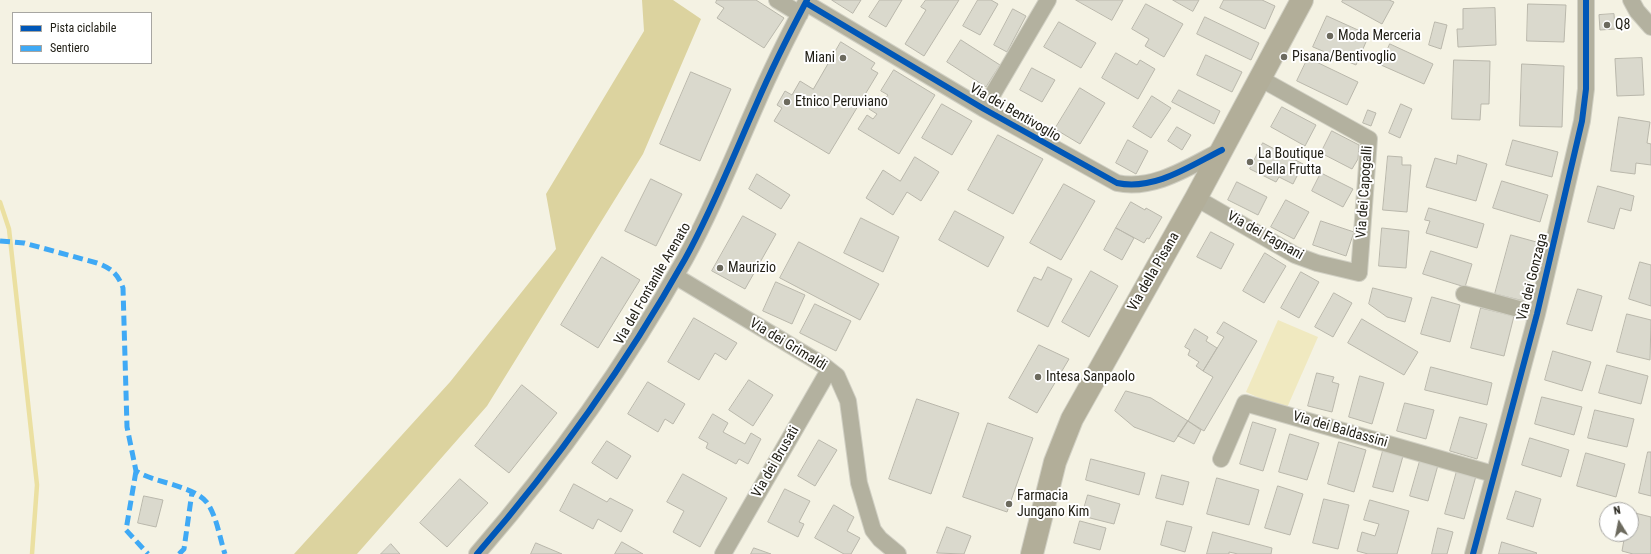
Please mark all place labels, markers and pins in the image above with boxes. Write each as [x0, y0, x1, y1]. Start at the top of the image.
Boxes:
place label: Q8 [1615, 17, 1630, 33]
marker: Q8 [1602, 20, 1612, 30]
place label: Moda Merceria [1338, 28, 1421, 44]
marker: Moda Merceria [1325, 31, 1335, 41]
place label: Pisana/Bentivoglio [1292, 49, 1396, 65]
place label: Miani [805, 50, 835, 66]
marker: Pisana/Bentivoglio [1279, 52, 1289, 62]
marker: Miani [838, 53, 848, 63]
place label: Etnico Peruviano [795, 94, 888, 110]
marker: Etnico Peruviano [782, 97, 792, 107]
place label: La Boutique Della Frutta [1258, 146, 1324, 178]
marker: La Boutique Della Frutta [1245, 157, 1255, 167]
place label: Maurizio [728, 260, 776, 276]
marker: Maurizio [715, 263, 725, 273]
place label: Intesa Sanpaolo [1046, 369, 1135, 385]
marker: Intesa Sanpaolo [1033, 372, 1043, 382]
place label: Farmacia Jungano Kim [1017, 488, 1089, 520]
marker: Farmacia Jungano Kim [1004, 499, 1014, 509]

